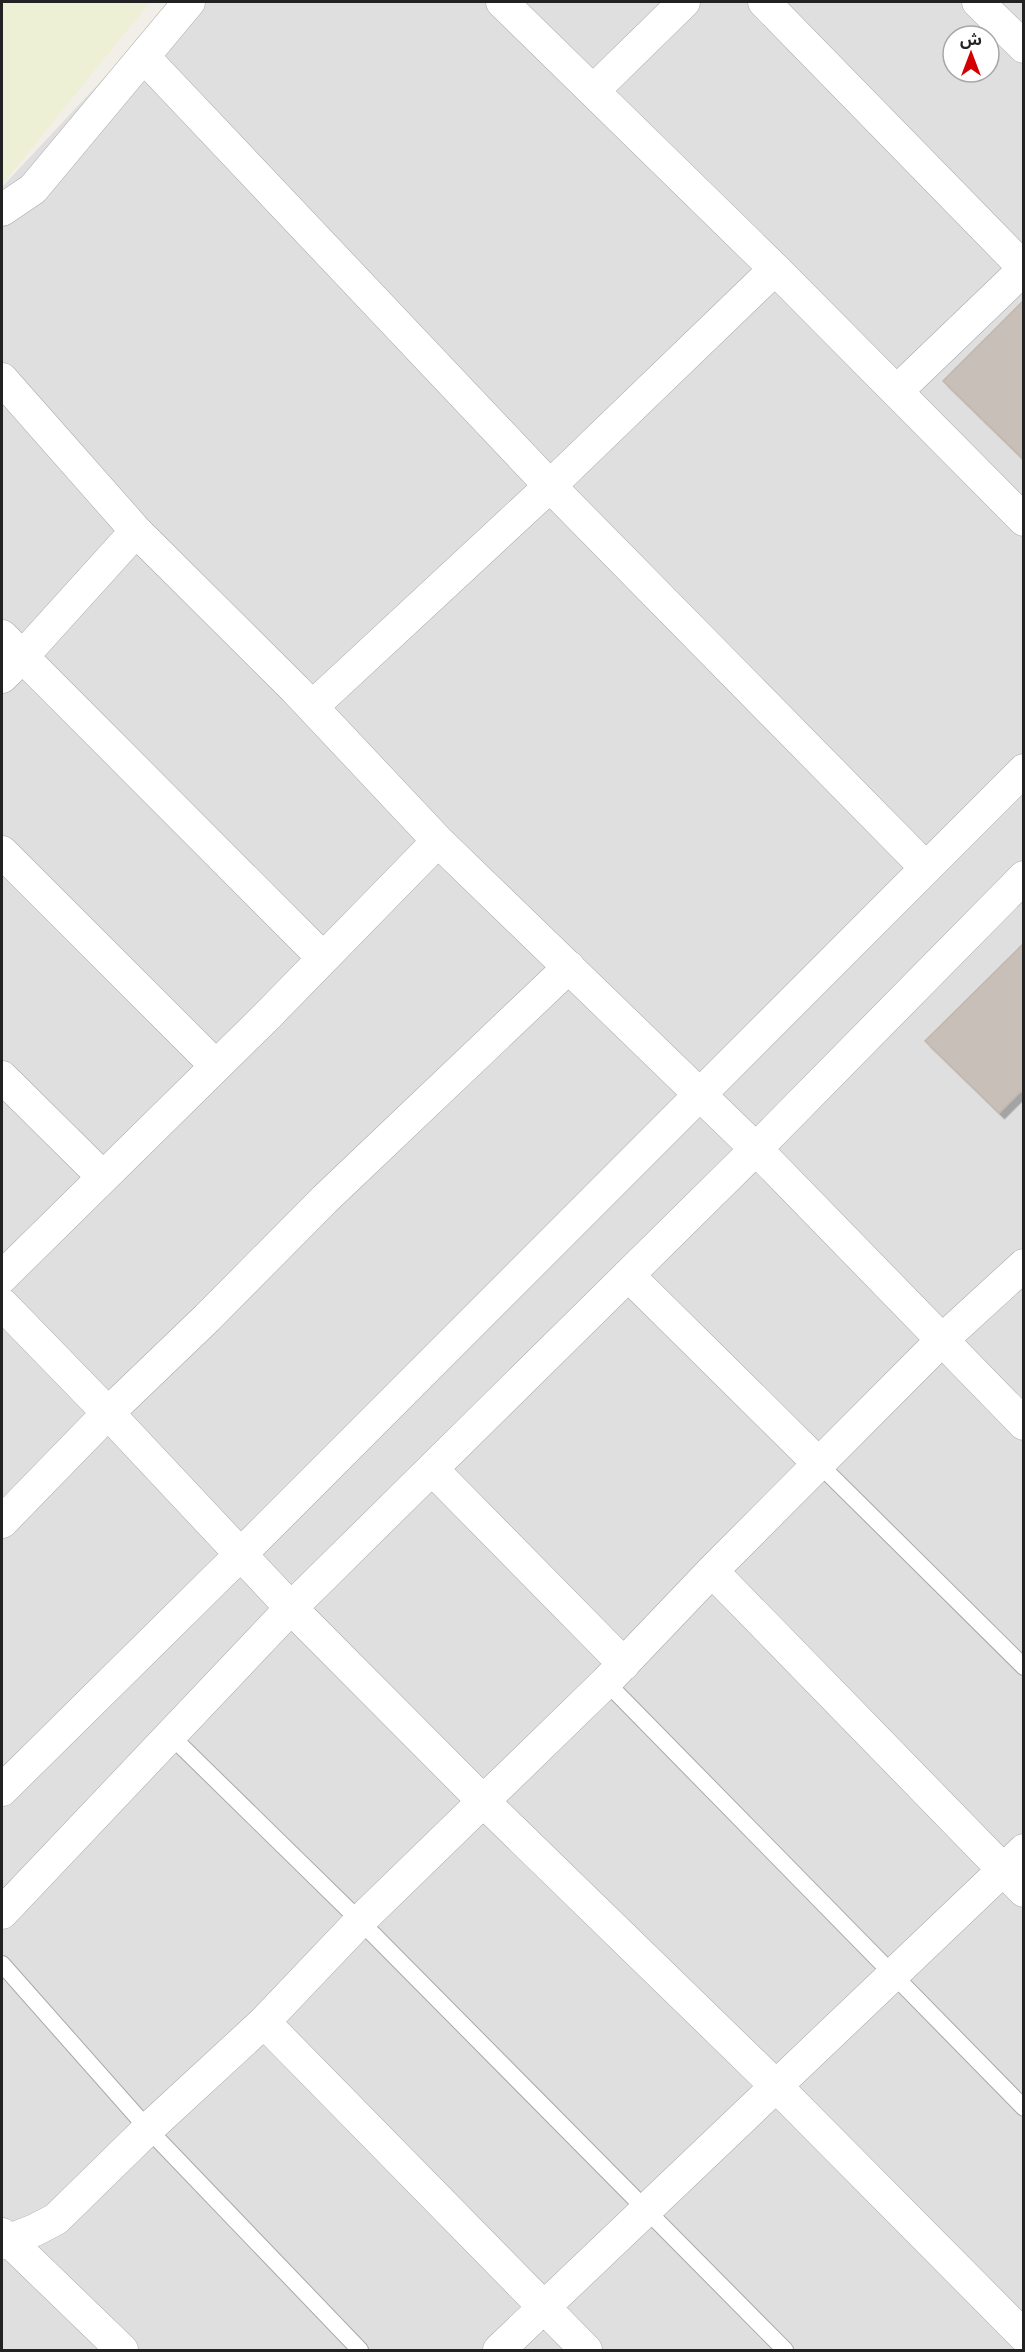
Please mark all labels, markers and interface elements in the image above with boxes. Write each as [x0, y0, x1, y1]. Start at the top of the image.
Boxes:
north arrow [941, 24, 1001, 84]
text: ش [960, 30, 982, 49]

